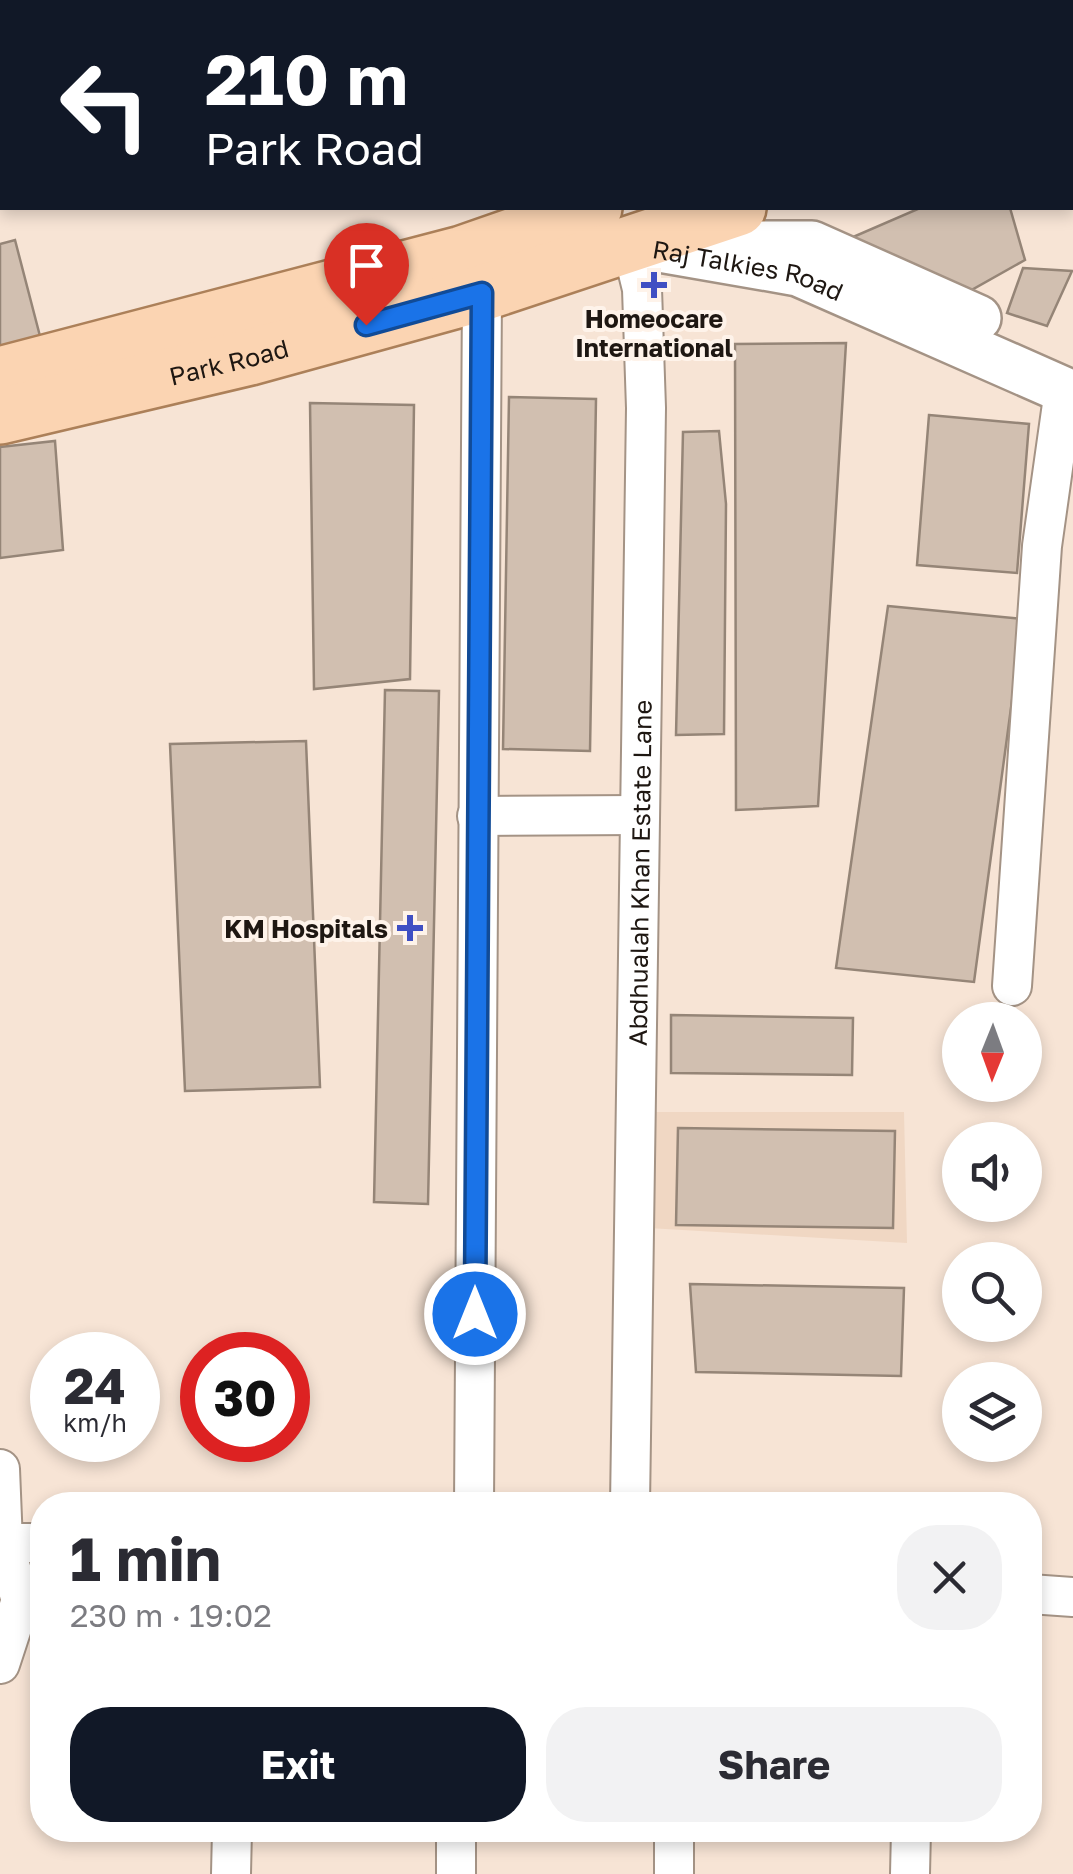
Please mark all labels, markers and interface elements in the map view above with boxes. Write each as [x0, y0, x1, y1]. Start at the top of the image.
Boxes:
text: 210 m [205, 36, 408, 120]
icon: left [40, 40, 170, 170]
text: Park Road [205, 121, 424, 175]
pin [324, 223, 409, 326]
street label: Raj Talkies Road [650, 233, 848, 307]
icon: arrive [339, 238, 394, 293]
marker: Homeocare International [641, 272, 667, 298]
place label: Homeocare International [575, 303, 733, 363]
street label: Park Road [166, 332, 292, 391]
street label: Abdhualah Khan Estate Lane [621, 700, 657, 1046]
place label: KM Hospitals [224, 913, 388, 944]
marker: KM Hospitals [397, 915, 423, 941]
north arrow [942, 1002, 1042, 1102]
map controls [942, 1002, 1042, 1462]
button: sound [942, 1122, 1042, 1222]
button: search [942, 1242, 1042, 1342]
position arrow [423, 1262, 527, 1366]
speed limit sign: 30 [180, 1332, 310, 1462]
text: 24 [64, 1355, 126, 1415]
button: layers [942, 1362, 1042, 1462]
text: km/h [63, 1407, 127, 1438]
text: 1 min [70, 1522, 221, 1594]
button: close [897, 1525, 1002, 1630]
text: 230 m · 19:02 [70, 1596, 272, 1634]
button: Exit [70, 1707, 526, 1822]
button: Share [546, 1707, 1002, 1822]

